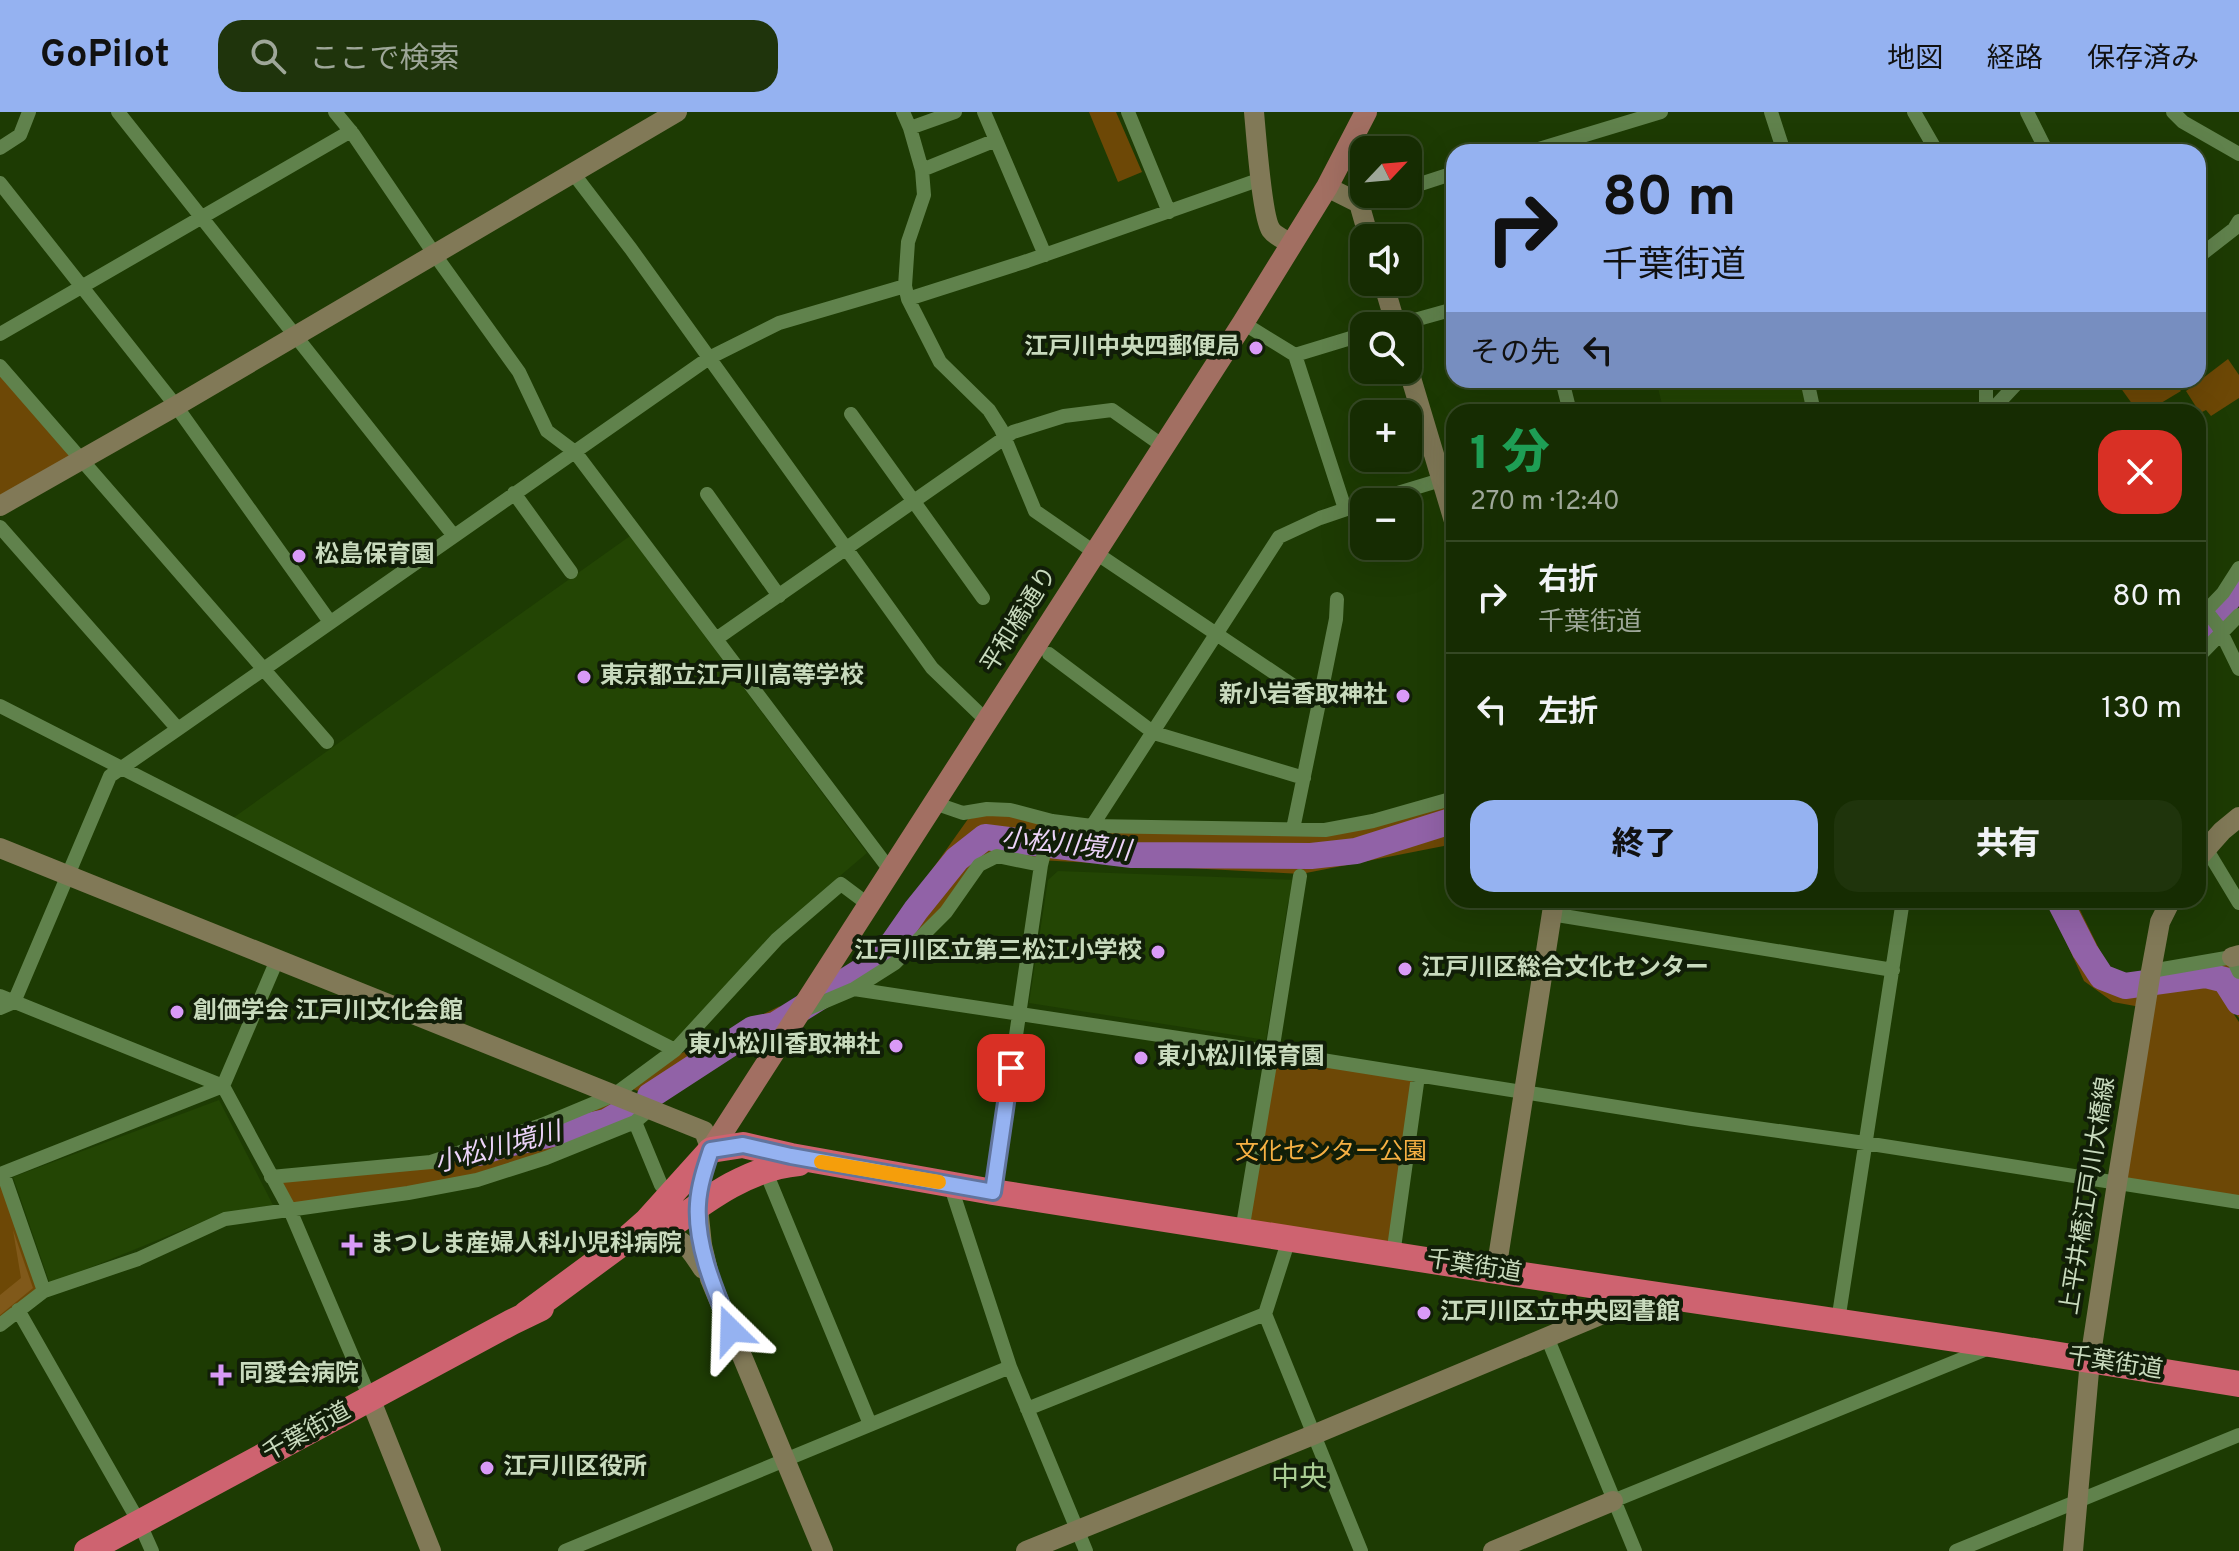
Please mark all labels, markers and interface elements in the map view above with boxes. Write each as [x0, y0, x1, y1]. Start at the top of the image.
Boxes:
search box [218, 20, 778, 92]
text: GoPilot [40, 32, 170, 81]
icon: search [246, 34, 290, 78]
text: ここで検索 [310, 42, 460, 79]
text: 地図 [1887, 42, 1943, 78]
text: 経路 [1987, 42, 2043, 78]
text: 保存済み [2087, 42, 2199, 78]
north arrow [1350, 136, 1422, 208]
map controls [1350, 136, 1422, 560]
text: 80 m [1602, 165, 1736, 235]
icon: right [1470, 176, 1574, 280]
button: sound [1350, 224, 1422, 296]
text: 千葉街道 [1602, 244, 1746, 290]
button: search [1350, 312, 1422, 384]
icon: left [1576, 328, 1620, 372]
place label: 江戸川中央四郵便局 [1024, 333, 1240, 363]
text: その先 [1470, 336, 1560, 373]
marker: 江戸川中央四郵便局 [1247, 339, 1265, 357]
button: + [1350, 400, 1422, 472]
text: 1 分 [1470, 426, 1550, 486]
button: close [2098, 430, 2182, 514]
text: 270 m · 12:40 [1470, 486, 1620, 519]
button: − [1350, 488, 1422, 560]
place label: 松島保育園 [315, 541, 435, 571]
marker: 松島保育園 [290, 547, 308, 565]
street label: 平和橋通り [975, 561, 1065, 679]
text: 右折 [1538, 563, 1598, 600]
icon: right [1470, 575, 1514, 619]
text: 80 m [2112, 579, 2182, 616]
text: 千葉街道 [1538, 607, 1642, 640]
place label: 東京都立江戸川高等学校 [600, 662, 864, 692]
marker: 東京都立江戸川高等学校 [575, 668, 593, 686]
place label: 新小岩香取神社 [1219, 681, 1387, 711]
marker: 新小岩香取神社 [1394, 687, 1412, 705]
icon: left [1470, 687, 1514, 731]
text: 130 m [2101, 691, 2182, 728]
text: 左折 [1538, 695, 1598, 732]
button: 終了 [1470, 800, 1818, 892]
button: 共有 [1834, 800, 2182, 892]
water label: 小松川境川 [1000, 823, 1135, 870]
place label: 江戸川区立第三松江小学校 [854, 937, 1142, 967]
marker: 江戸川区立第三松江小学校 [1149, 943, 1167, 961]
place label: 江戸川区総合文化センター [1421, 954, 1709, 984]
marker: 江戸川区総合文化センター [1396, 960, 1414, 978]
place label: 創価学会 江戸川文化会館 [193, 997, 463, 1027]
marker: 創価学会 江戸川文化会館 [168, 1003, 186, 1021]
place label: 東小松川香取神社 [688, 1031, 880, 1061]
pin [977, 1034, 1045, 1102]
marker: 東小松川香取神社 [887, 1037, 905, 1055]
place label: 東小松川保育園 [1157, 1043, 1325, 1073]
icon: arrive [989, 1046, 1033, 1090]
marker: 東小松川保育園 [1132, 1049, 1150, 1067]
street label: 上平井橋江戸川大橋線 [2055, 1075, 2123, 1317]
water label: 小松川境川 [431, 1115, 568, 1182]
park label: 文化センター公園 [1235, 1138, 1427, 1168]
place label: まつしま産婦人科小児科病院 [370, 1230, 682, 1260]
marker: まつしま産婦人科小児科病院 [341, 1234, 363, 1256]
street label: 千葉街道 [1424, 1245, 1524, 1289]
position arrow [689, 1288, 773, 1372]
place label: 江戸川区立中央図書館 [1440, 1298, 1680, 1328]
marker: 江戸川区立中央図書館 [1415, 1304, 1433, 1322]
street label: 千葉街道 [2065, 1342, 2165, 1386]
place label: 同愛会病院 [239, 1360, 359, 1390]
marker: 同愛会病院 [210, 1364, 232, 1386]
street label: 千葉街道 [258, 1397, 356, 1469]
place label: 江戸川区役所 [503, 1453, 647, 1483]
marker: 江戸川区役所 [478, 1459, 496, 1477]
district label: 中央 [1271, 1461, 1327, 1497]

